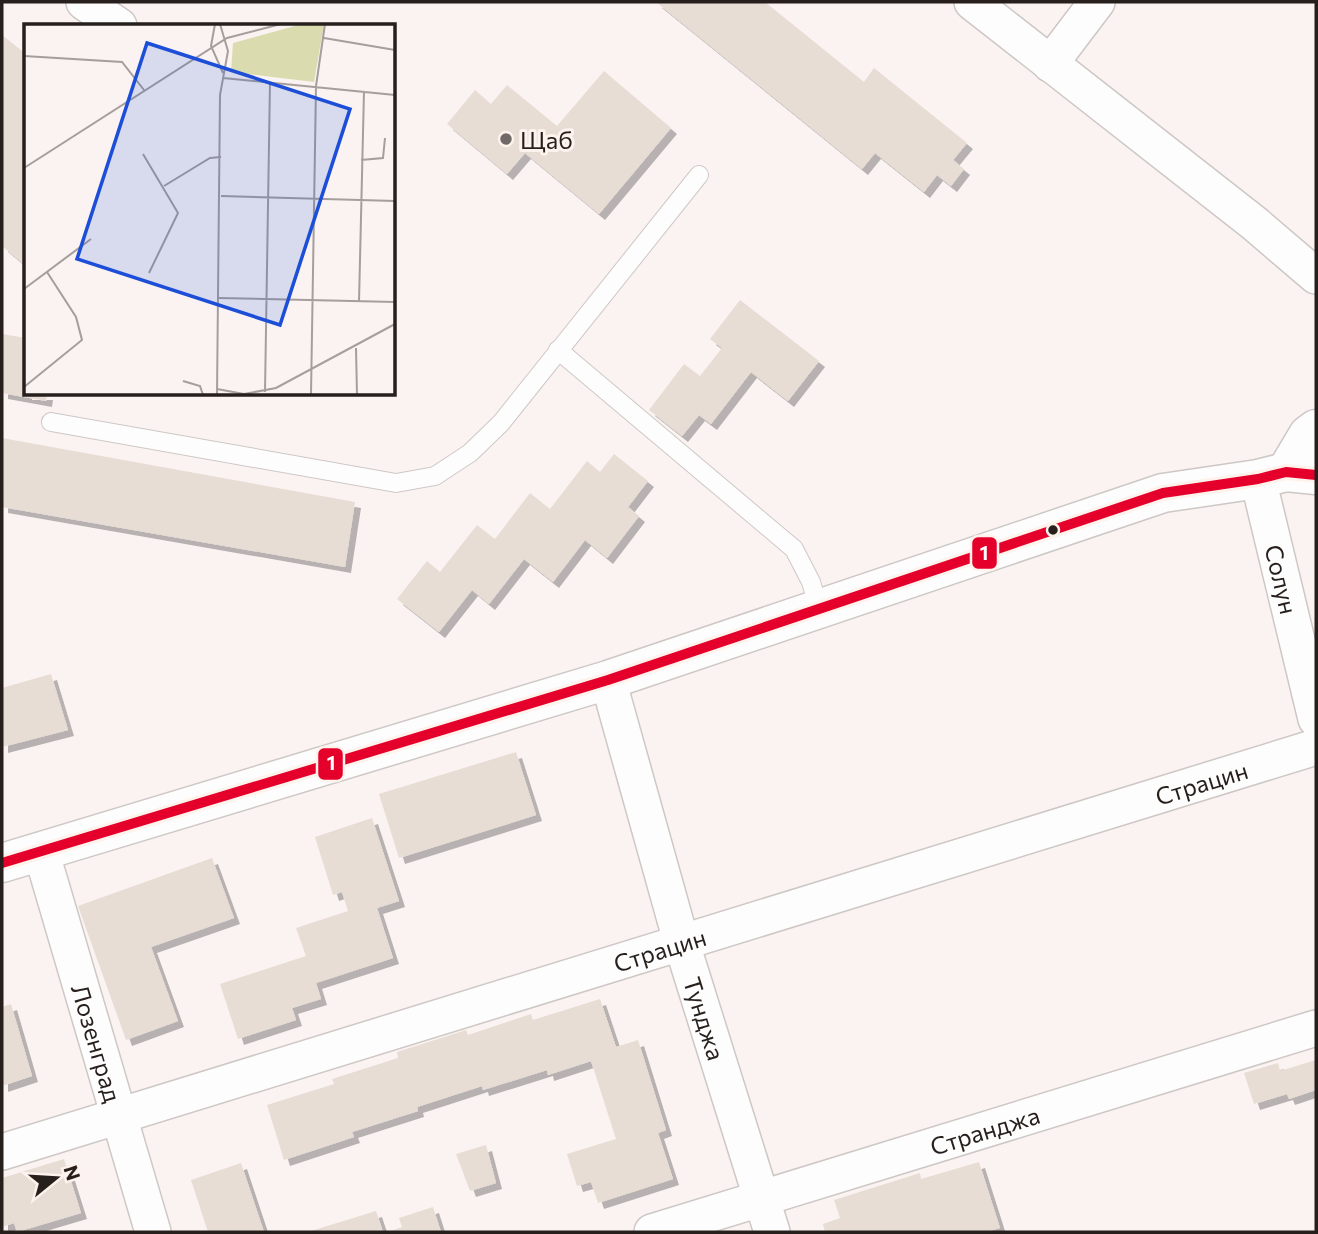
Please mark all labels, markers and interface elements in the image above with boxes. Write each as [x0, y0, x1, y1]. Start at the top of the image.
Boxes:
inset map [24, 24, 396, 396]
place label: Щаб [520, 125, 573, 154]
marker: Щаб [498, 131, 514, 147]
unlabelled marker [1046, 523, 1060, 537]
line badge: 1 [971, 536, 998, 570]
text: 1 [980, 541, 988, 564]
street label: Солун [1260, 541, 1305, 617]
line badge: 1 [317, 747, 344, 781]
text: 1 [327, 751, 335, 774]
street label: Страцин [1152, 754, 1251, 810]
street label: Страцин [610, 921, 709, 977]
street label: Тунджа [679, 973, 732, 1063]
street label: Лозенград [66, 981, 128, 1105]
street label: Странджа [926, 1099, 1043, 1160]
north arrow [21, 1143, 91, 1213]
text: N [60, 1162, 86, 1183]

